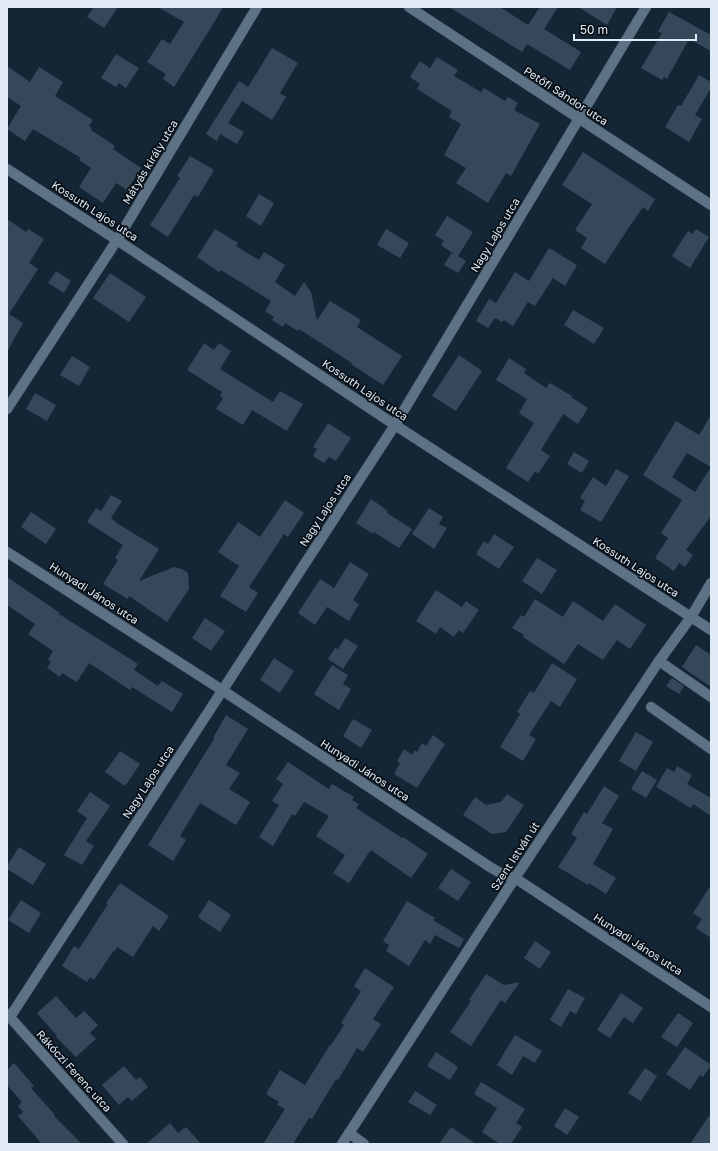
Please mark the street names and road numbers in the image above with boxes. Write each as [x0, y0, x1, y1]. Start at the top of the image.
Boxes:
street label: Petőfi Sándor utca [522, 64, 611, 128]
street label: Mátyás király utca [119, 117, 180, 206]
street label: Kossuth Lajos utca [50, 178, 141, 243]
street label: Nagy Lajos utca [467, 195, 522, 274]
street label: Kossuth Lajos utca [320, 356, 410, 423]
street label: Nagy Lajos utca [296, 471, 353, 549]
street label: Kossuth Lajos utca [591, 534, 682, 599]
street label: Hunyadi János utca [47, 559, 141, 626]
street label: Hunyadi János utca [318, 736, 412, 803]
street label: Nagy Lajos utca [119, 743, 176, 821]
street label: Szent István út [488, 819, 542, 893]
street label: Hunyadi János utca [591, 910, 685, 977]
street label: Rákóczi Ferenc utca [34, 1027, 115, 1114]

